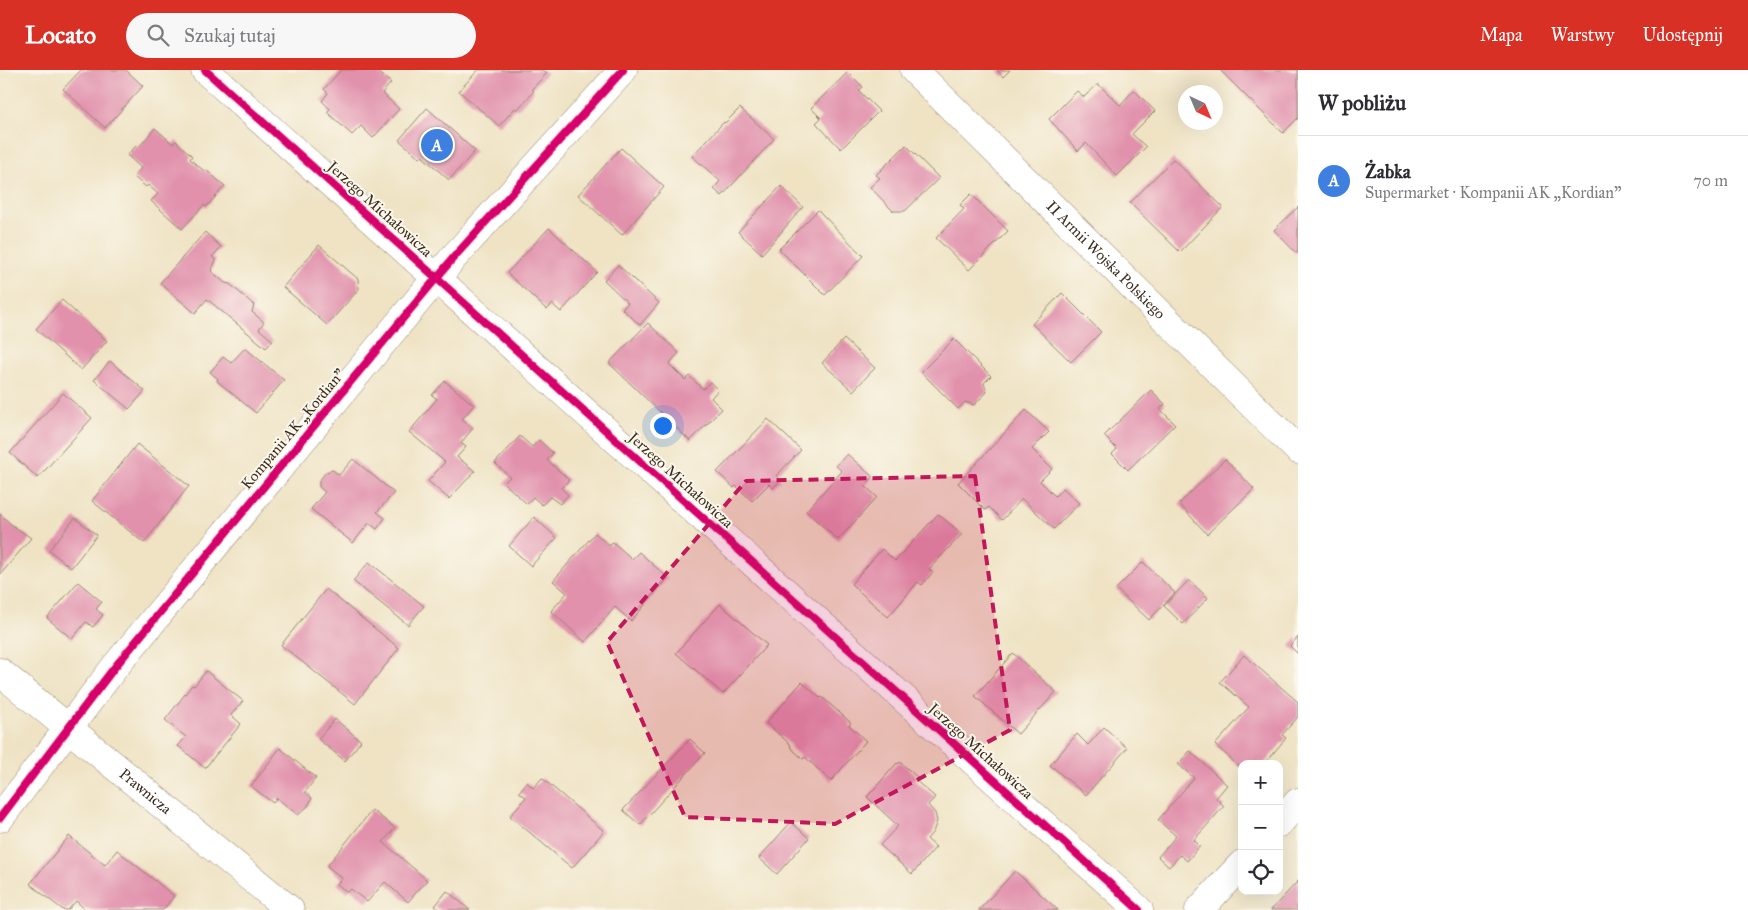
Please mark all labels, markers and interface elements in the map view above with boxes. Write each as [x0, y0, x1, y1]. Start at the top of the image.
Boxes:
search box [126, 13, 476, 58]
text: Locato [25, 20, 96, 50]
icon: search [144, 21, 172, 49]
text: Szukaj tutaj [184, 24, 276, 47]
text: Mapa [1480, 24, 1523, 46]
text: Warstwy [1551, 24, 1614, 46]
text: Udostępnij [1642, 24, 1723, 46]
north arrow [1178, 85, 1223, 130]
text: W pobliżu [1318, 90, 1406, 116]
pin: A [421, 126, 453, 164]
street label: Jerzego Michałowicza [322, 156, 436, 262]
text: Żabka [1365, 160, 1411, 183]
text: A [1329, 171, 1339, 190]
text: 70 m [1693, 171, 1728, 190]
text: Supermarket · Kompanii AK „Kordian” [1365, 183, 1621, 202]
street label: II Armii Wojska Polskiego [1043, 197, 1169, 323]
street label: Kompanii AK „Kordian” [237, 365, 349, 493]
your location [650, 413, 676, 439]
street label: Jerzego Michałowicza [623, 427, 737, 533]
street label: Jerzego Michałowicza [923, 698, 1037, 804]
map controls [1238, 760, 1283, 895]
button: + [1238, 760, 1283, 805]
street label: Prawnicza [116, 765, 176, 818]
button: − [1238, 805, 1283, 850]
button: locate [1238, 850, 1283, 895]

